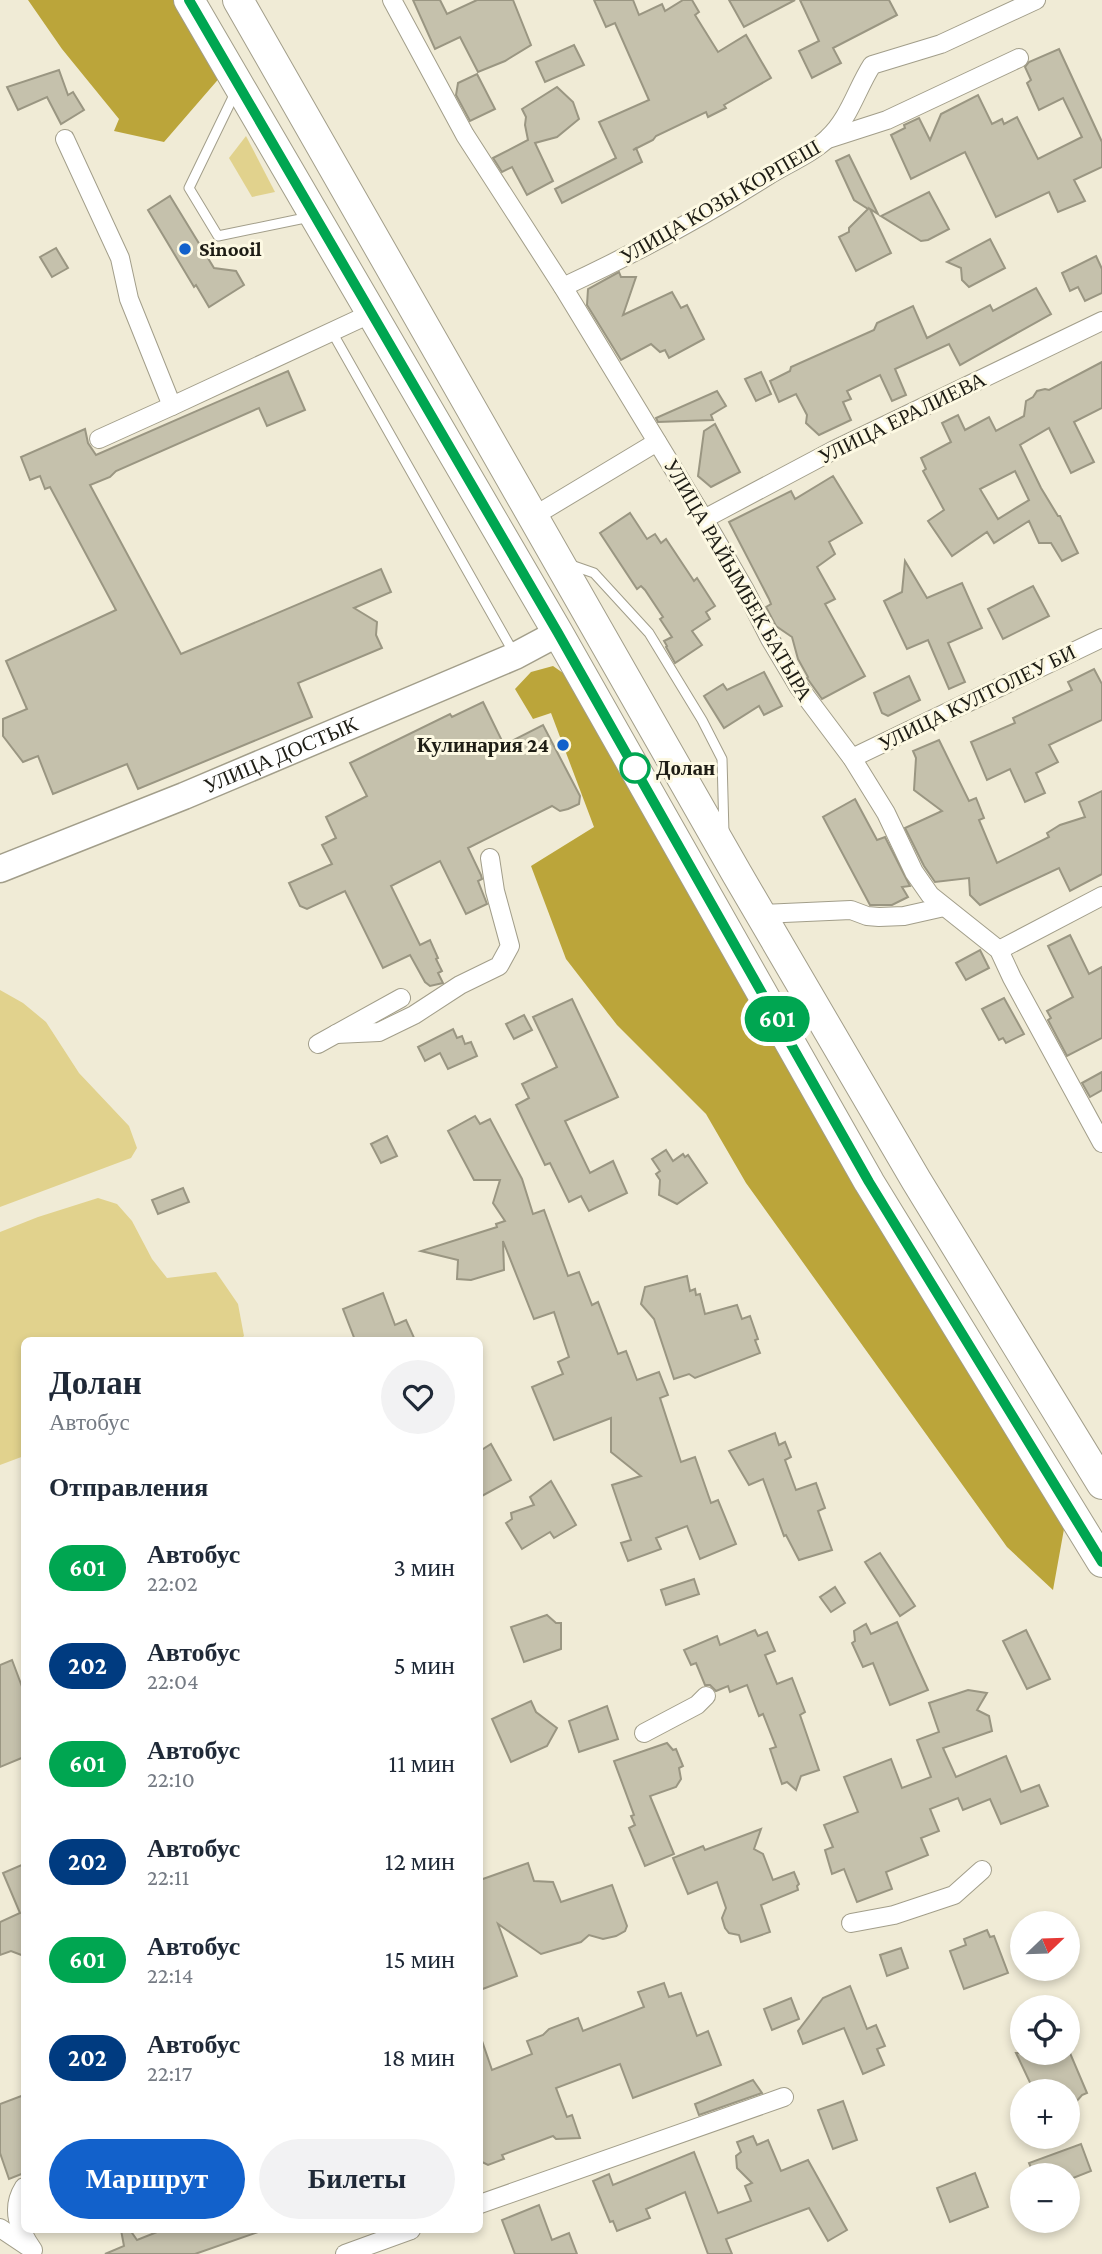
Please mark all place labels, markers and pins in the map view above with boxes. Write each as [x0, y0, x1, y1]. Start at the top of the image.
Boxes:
place label: Sinooil [199, 237, 262, 261]
marker: Sinooil [177, 241, 193, 257]
place label: Кулинария 24 [417, 733, 549, 757]
marker: Кулинария 24 [555, 737, 571, 753]
marker: Долан [620, 753, 650, 783]
place label: Долан [656, 756, 715, 780]

